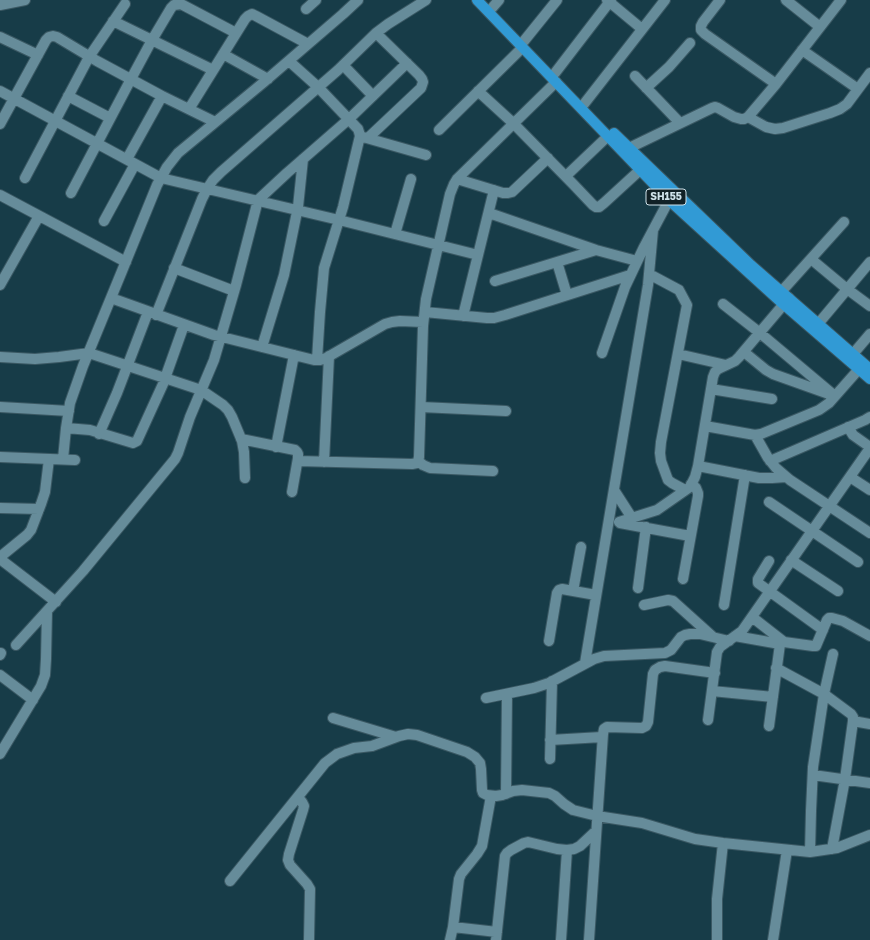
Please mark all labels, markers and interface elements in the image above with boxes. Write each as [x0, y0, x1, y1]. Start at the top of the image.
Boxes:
road number: SH155 [646, 189, 686, 205]

